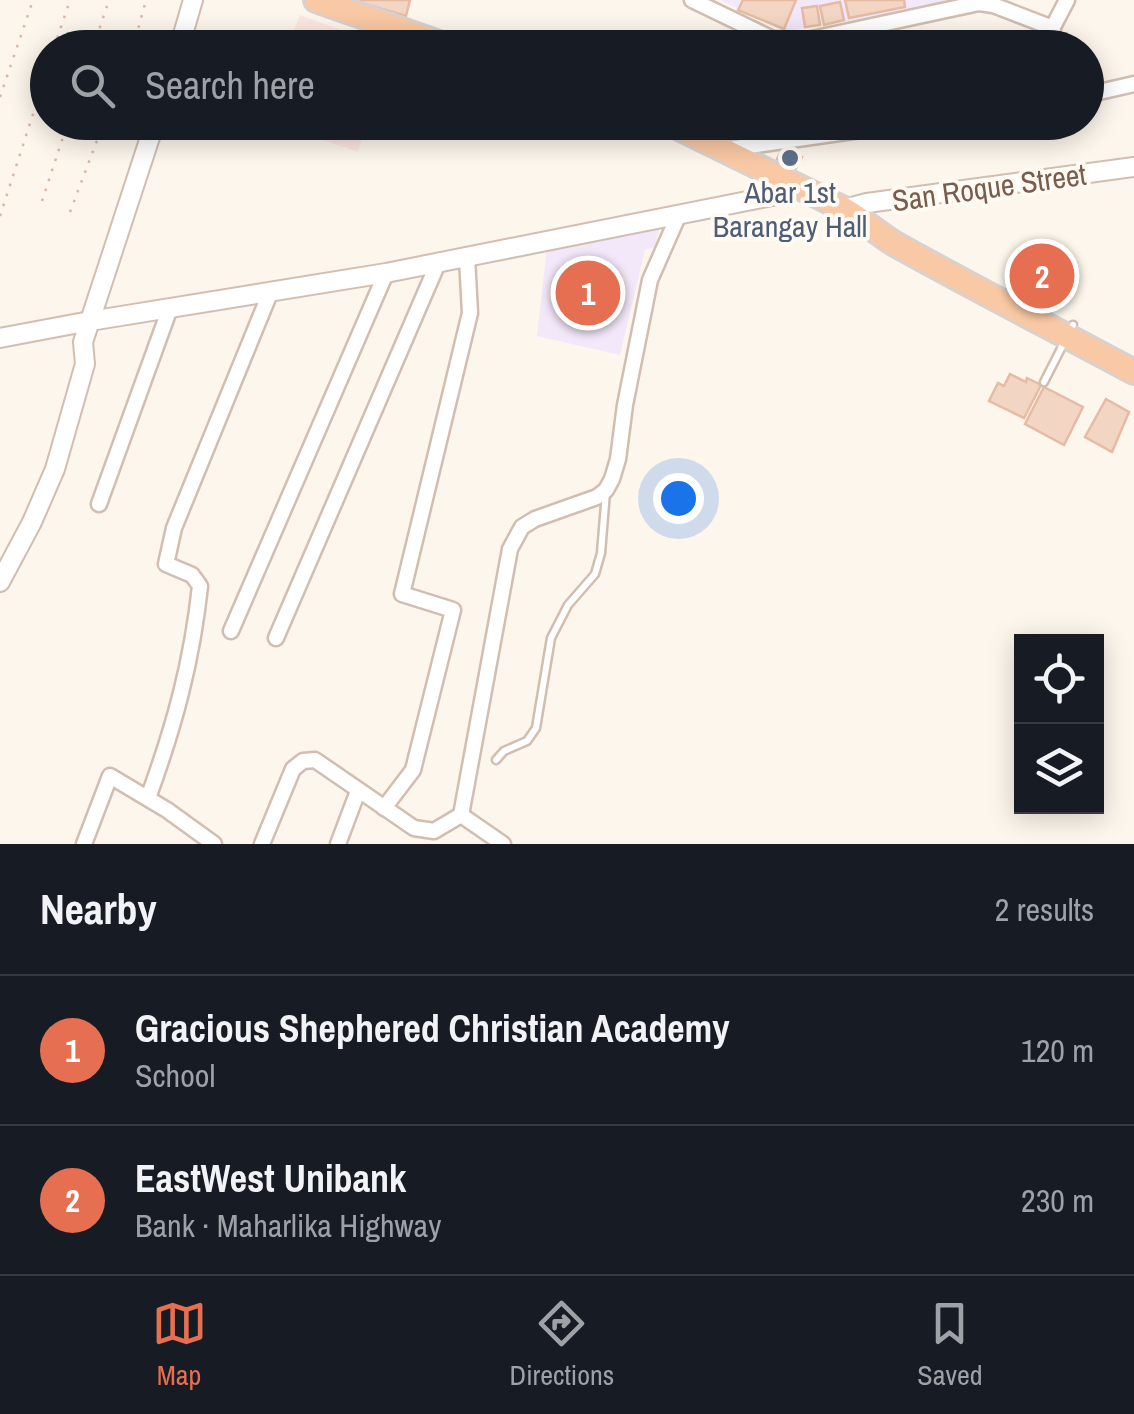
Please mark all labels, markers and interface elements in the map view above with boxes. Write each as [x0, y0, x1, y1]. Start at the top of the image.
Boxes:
search box [30, 30, 1104, 140]
icon: search [65, 58, 120, 113]
text: Search here [145, 60, 315, 111]
marker: Abar 1st Barangay Hall [779, 147, 801, 169]
street label: San Roque Street [889, 154, 1089, 220]
place label: Abar 1st Barangay Hall [713, 172, 867, 246]
pin: 2 [1010, 238, 1074, 314]
pin: 1 [556, 256, 620, 330]
your location [653, 473, 704, 524]
map controls [1014, 634, 1104, 814]
button: locate [1014, 634, 1104, 724]
button: layers [1014, 724, 1104, 814]
text: Nearby [40, 881, 157, 937]
text: 2 results [995, 888, 1094, 931]
text: Gracious Shephered Christian Academy [135, 1003, 730, 1054]
text: 1 [65, 1029, 80, 1072]
text: 120 m [1021, 1029, 1094, 1072]
text: School [135, 1054, 215, 1097]
text: EastWest Unibank [135, 1153, 406, 1204]
text: 2 [65, 1179, 80, 1222]
text: 230 m [1021, 1179, 1094, 1222]
text: Bank · Maharlika Highway [135, 1204, 441, 1247]
tab: Map [152, 1296, 207, 1394]
tab: Directions [510, 1296, 614, 1394]
tab: Saved [917, 1296, 982, 1394]

